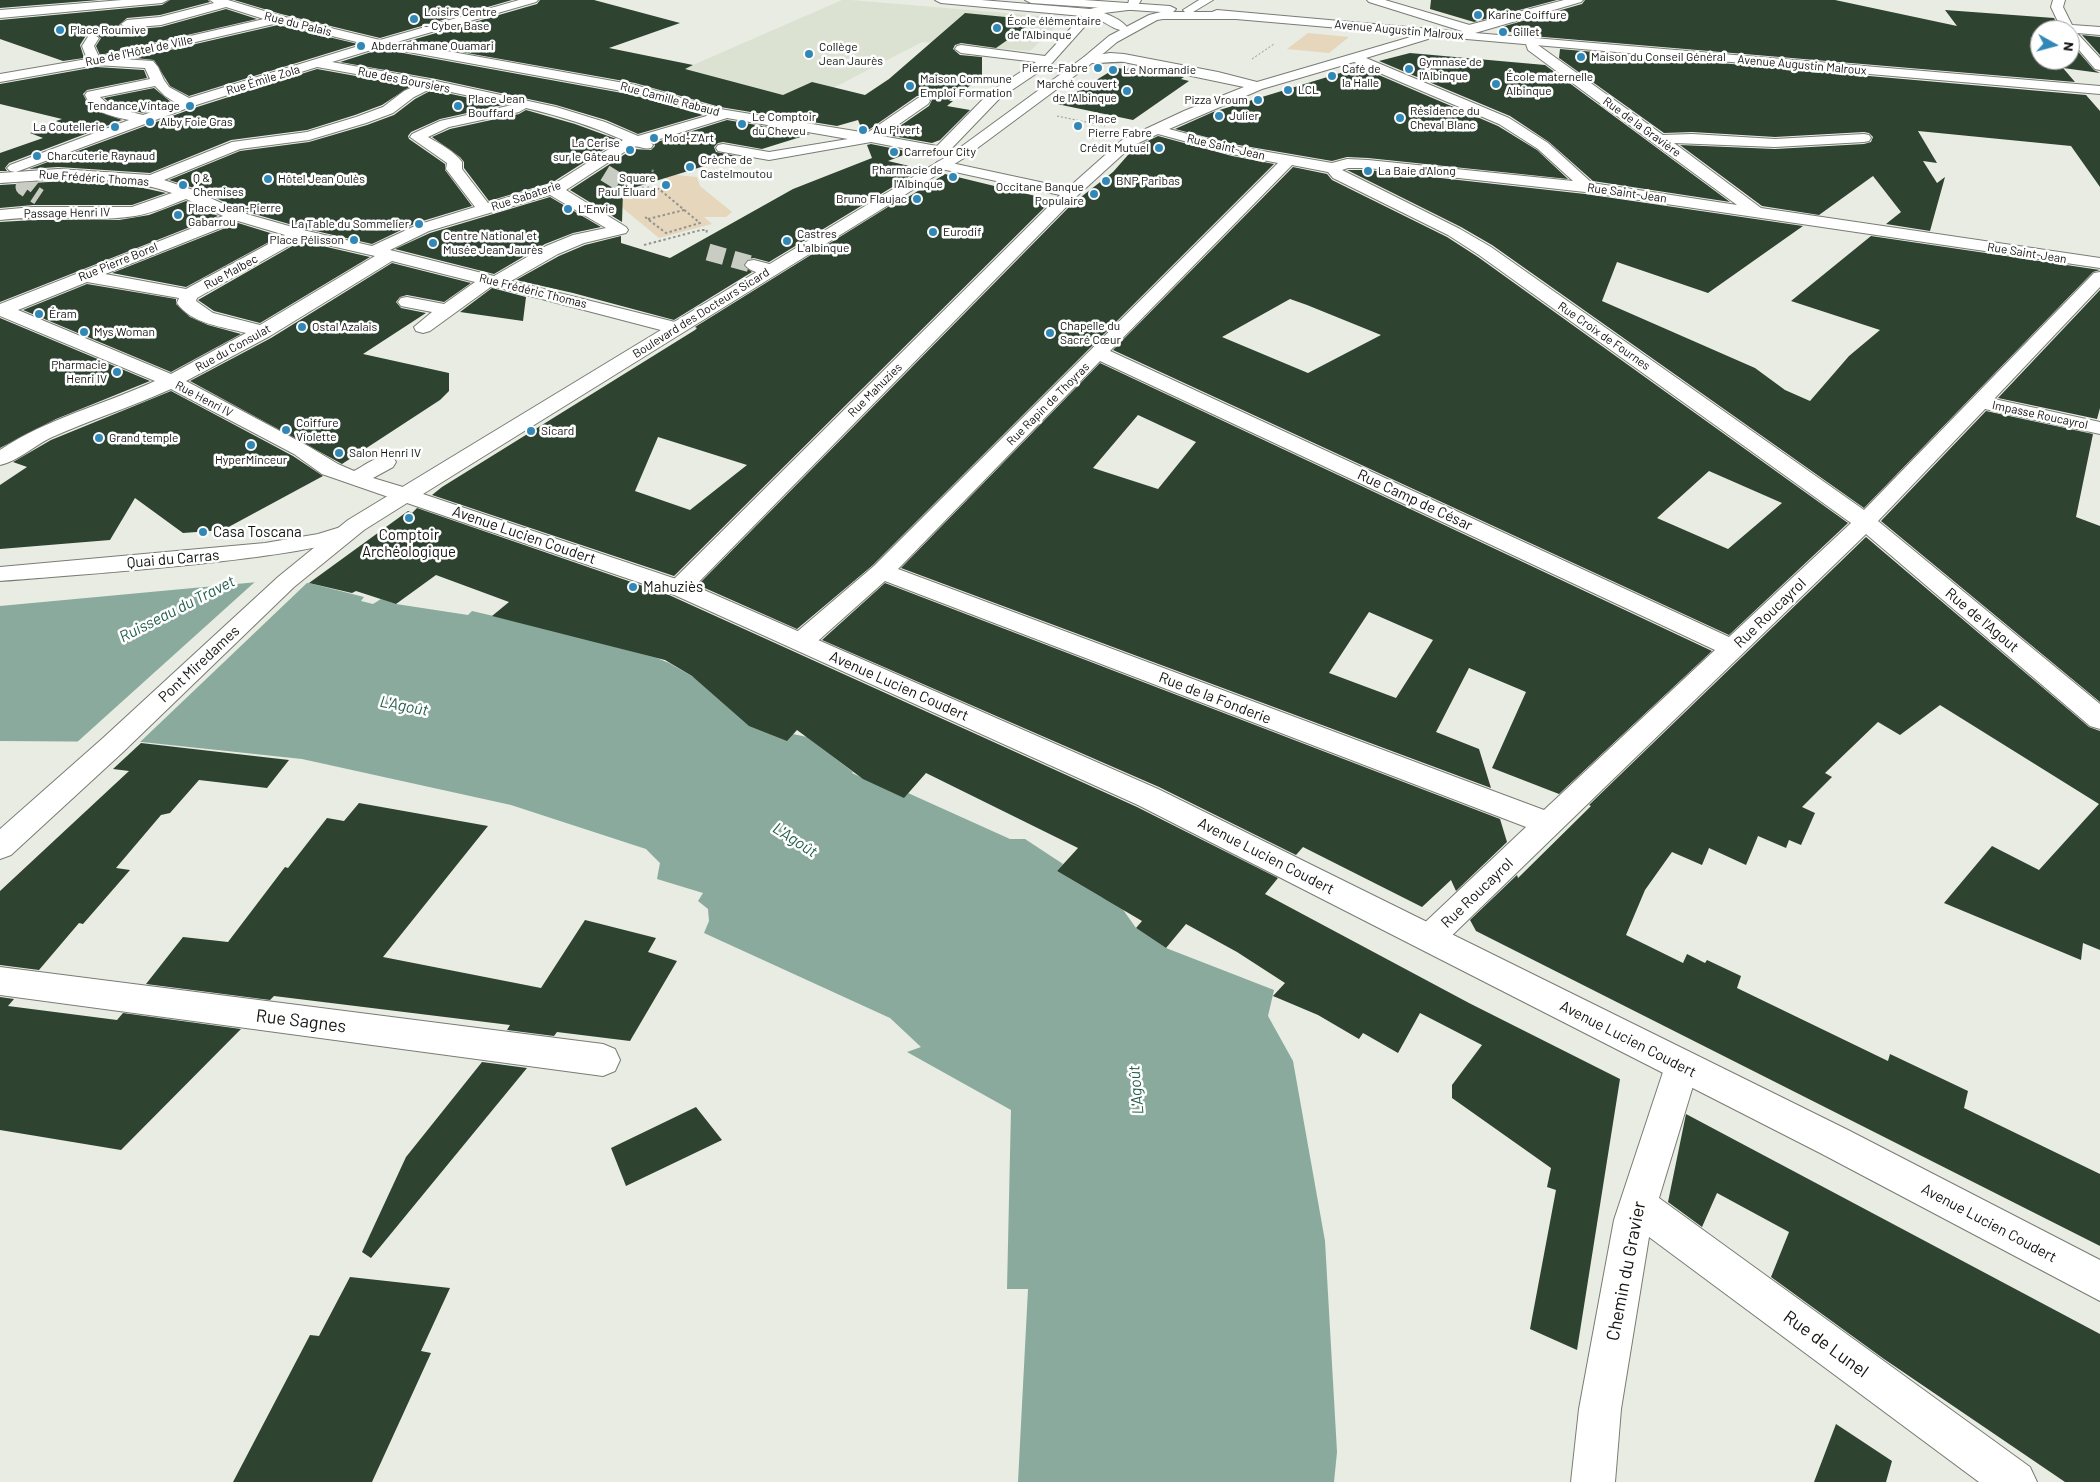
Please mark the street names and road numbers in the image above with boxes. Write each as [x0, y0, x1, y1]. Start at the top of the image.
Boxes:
street label: Rue du Palais [263, 9, 333, 39]
street label: Avenue Augustin Malroux [1334, 17, 1464, 43]
street label: Rue de l'Hôtel de Ville [84, 33, 194, 69]
street label: Avenue Augustin Malroux [1737, 52, 1867, 78]
street label: Rue Émile Zola [224, 62, 302, 98]
street label: Rue des Boursiers [357, 64, 451, 96]
street label: Rue Camille Rabaud [619, 79, 721, 119]
street label: Rue de la Gravière [1600, 94, 1684, 160]
street label: Rue Saint-Jean [1185, 131, 1267, 163]
street label: Rue Frédéric Thomas [38, 167, 150, 189]
street label: Rue Sabaterie [489, 178, 563, 214]
street label: Rue Saint-Jean [1586, 180, 1668, 206]
street label: Passage Henri IV [24, 205, 110, 221]
street label: Rue Pierre Borel [76, 240, 160, 284]
street label: Rue Saint-Jean [1986, 240, 2068, 266]
street label: Rue Malbec [202, 251, 260, 293]
street label: Boulevard des Docteurs Sicard [630, 265, 772, 361]
street label: Rue Frédéric Thomas [478, 271, 588, 311]
street label: Rue Croix de Fournes [1555, 299, 1653, 373]
street label: Rue du Consulat [193, 321, 273, 375]
street label: Rue Mahuzies [845, 360, 905, 420]
street label: Rue Rapin de Thoyras [1004, 360, 1092, 448]
street label: Rue Henri IV [173, 378, 235, 420]
street label: Impasse Roucayrol [1991, 398, 2089, 432]
street label: Rue Camp de César [1355, 465, 1475, 535]
street label: Avenue Lucien Coudert [450, 502, 598, 568]
street label: Quai du Carras [126, 546, 220, 572]
street label: Rue Roucayrol [1730, 574, 1810, 652]
street label: Rue de l'Agout [1942, 584, 2022, 656]
street label: Pont Miredames [155, 622, 243, 706]
street label: Avenue Lucien Coudert [827, 647, 971, 725]
street label: Rue de la Fonderie [1156, 668, 1274, 728]
street label: Avenue Lucien Coudert [1195, 814, 1337, 898]
street label: Rue Roucayrol [1437, 854, 1517, 932]
street label: Avenue Lucien Coudert [1557, 997, 1699, 1081]
street label: Rue Sagnes [255, 1005, 347, 1037]
street label: Avenue Lucien Coudert [1918, 1180, 2060, 1266]
street label: Chemin du Gravier [1602, 1199, 1650, 1343]
street label: Rue de Lunel [1779, 1306, 1873, 1382]

